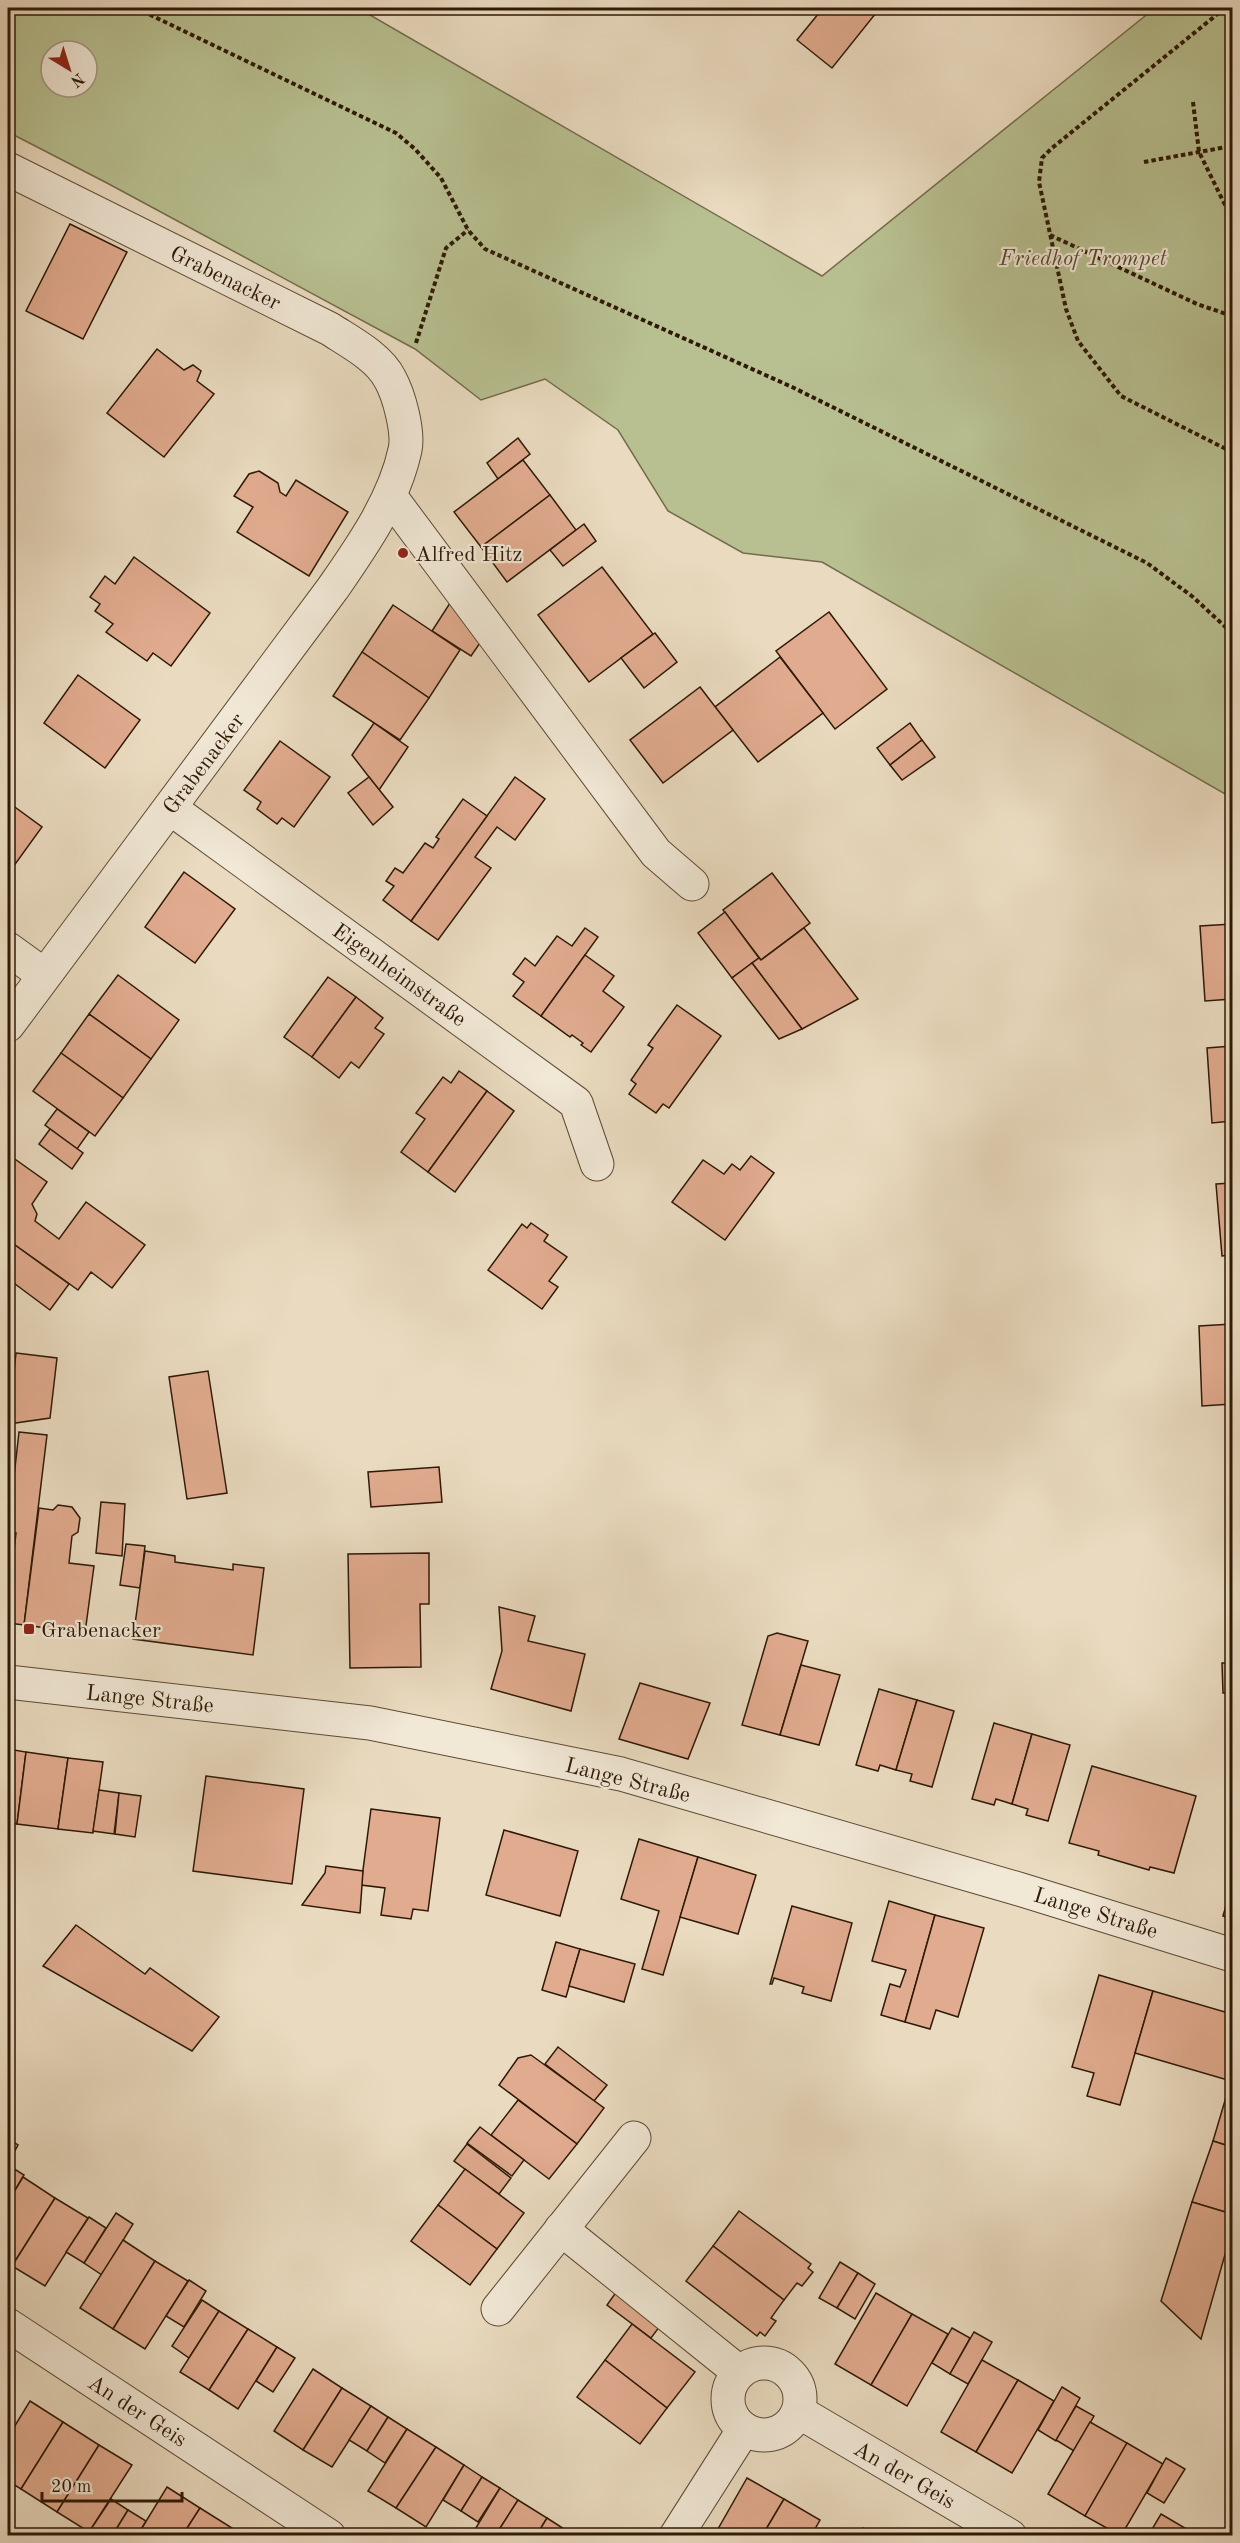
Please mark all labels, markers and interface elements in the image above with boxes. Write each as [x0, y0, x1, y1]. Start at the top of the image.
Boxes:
north arrow [39, 39, 99, 99]
text: N [67, 69, 87, 90]
street label: Grabenacker [166, 243, 284, 315]
park label: Friedhof Trompet [998, 248, 1168, 270]
place label: Alfred Hitz [415, 544, 522, 566]
marker: Alfred Hitz [396, 546, 410, 560]
street label: Grabenacker [160, 710, 250, 819]
street label: Eigenheimstraße [328, 920, 470, 1031]
place label: Grabenacker [41, 1620, 161, 1642]
marker: Grabenacker [22, 1622, 36, 1636]
street label: Lange Straße [85, 1682, 215, 1718]
street label: Lange Straße [562, 1755, 693, 1807]
street label: Lange Straße [1031, 1885, 1160, 1943]
street label: An der Geis [83, 2372, 190, 2452]
street label: An der Geis [850, 2438, 958, 2514]
scale bar [42, 2465, 182, 2503]
text: 20 m [51, 2478, 91, 2496]

